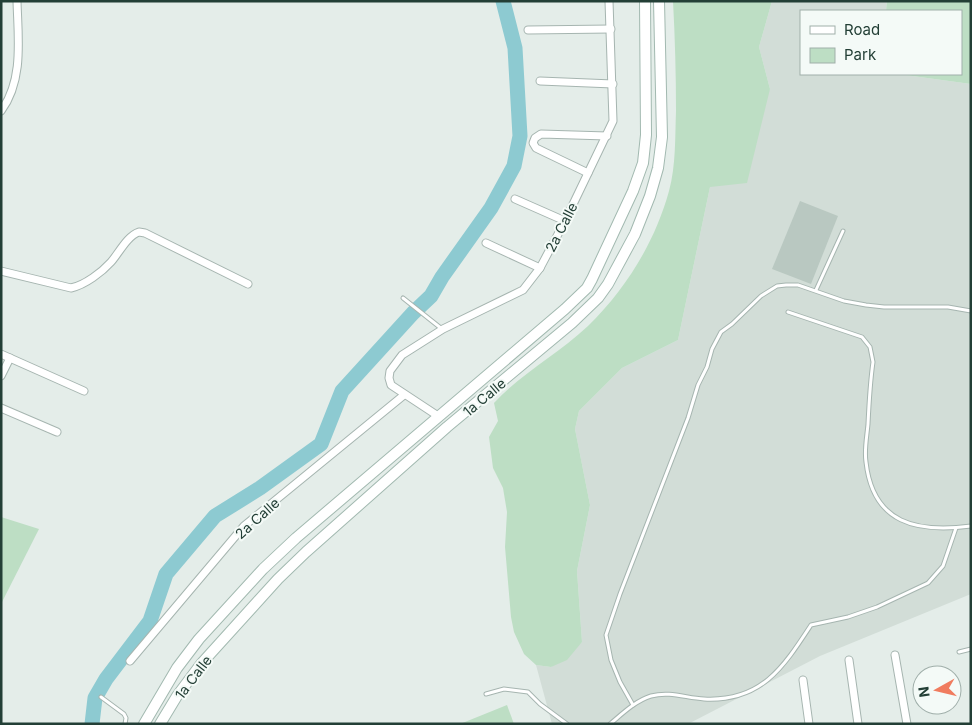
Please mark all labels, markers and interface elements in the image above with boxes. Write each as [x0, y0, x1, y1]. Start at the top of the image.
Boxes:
legend [800, 10, 962, 75]
text: Road [844, 20, 880, 39]
text: Park [844, 45, 877, 64]
street label: 2a Calle [541, 199, 581, 255]
street label: 1a Calle [459, 374, 509, 420]
street label: 2a Calle [231, 494, 283, 542]
street label: 1a Calle [171, 652, 215, 702]
north arrow [912, 665, 962, 715]
text: N [914, 685, 933, 698]

